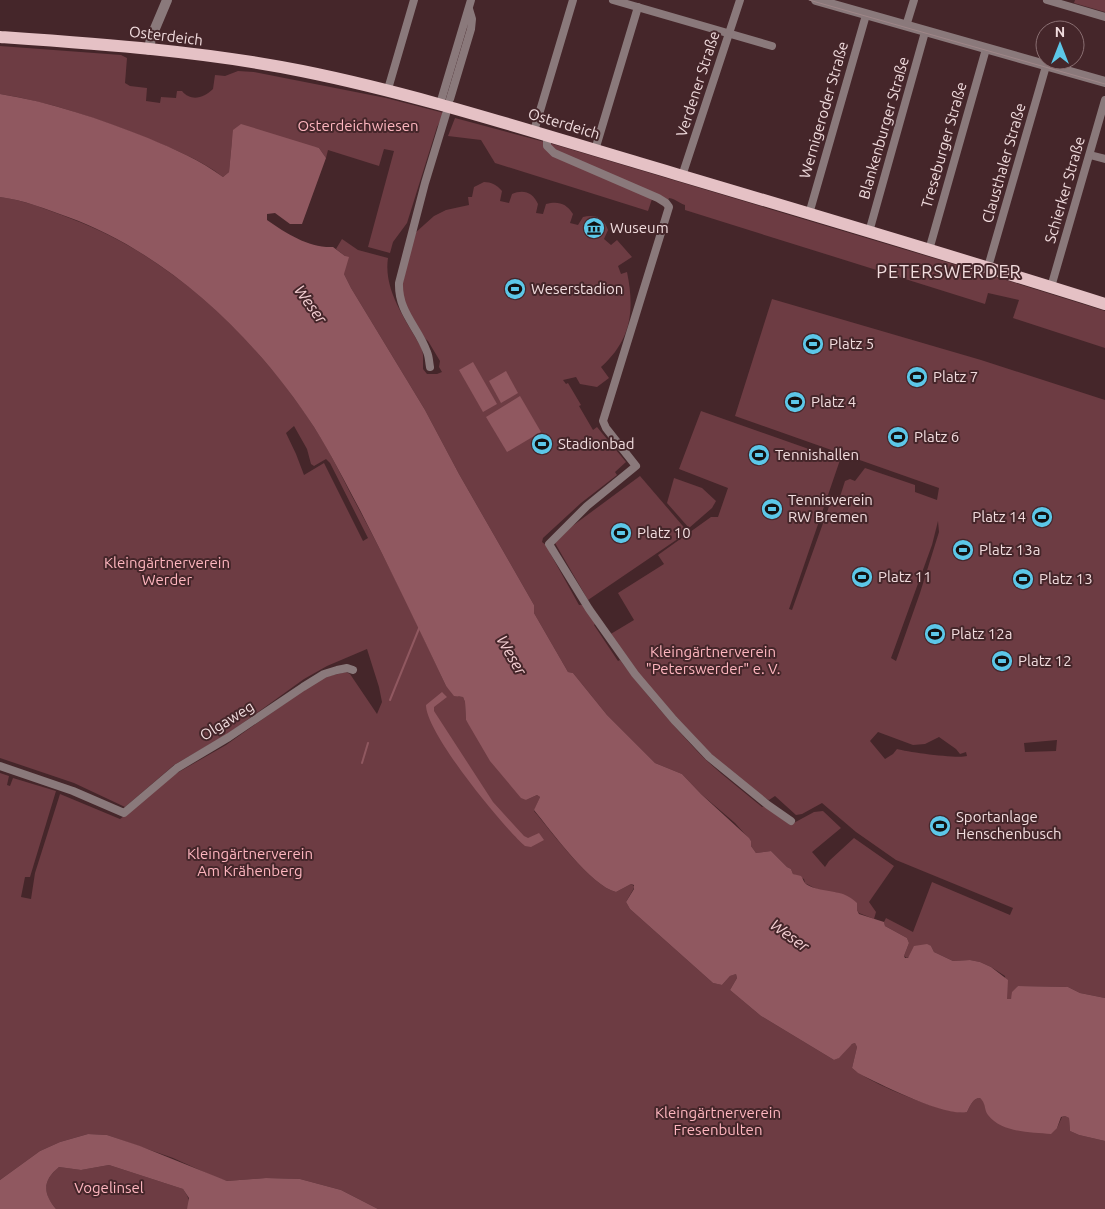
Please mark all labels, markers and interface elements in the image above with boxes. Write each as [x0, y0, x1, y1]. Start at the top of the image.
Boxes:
north arrow [1035, 20, 1085, 70]
street label: Osterdeich [128, 23, 204, 48]
text: N [1055, 24, 1065, 40]
street label: Verdener Straße [672, 29, 723, 139]
street label: Wernigeroder Straße [796, 39, 851, 180]
street label: Blankenburger Straße [855, 55, 912, 201]
street label: Treseburger Straße [917, 80, 970, 210]
street label: Clausthaler Straße [978, 101, 1029, 225]
street label: Osterdeich [526, 105, 602, 143]
park label: Osterdeichwiesen [297, 117, 419, 134]
street label: Schierker Straße [1041, 135, 1088, 245]
museum icon: Wuseum [582, 216, 606, 240]
place label: Wuseum [610, 219, 669, 236]
district label: PETERSWERDER [876, 261, 1022, 281]
sports icon: Weserstadion [503, 277, 527, 301]
place label: Weserstadion [531, 280, 623, 297]
water label: Weser [291, 281, 331, 327]
sports icon: Platz 5 [801, 332, 825, 356]
place label: Platz 5 [829, 335, 874, 352]
sports icon: Platz 7 [905, 365, 929, 389]
place label: Platz 7 [933, 368, 978, 385]
sports icon: Platz 4 [783, 390, 807, 414]
place label: Platz 4 [811, 393, 856, 410]
sports icon: Platz 6 [886, 425, 910, 449]
place label: Platz 6 [914, 428, 959, 445]
sports icon: Stadionbad [530, 432, 554, 456]
place label: Stadionbad [558, 435, 634, 452]
sports icon: Tennishallen [747, 443, 771, 467]
place label: Tennishallen [775, 446, 859, 463]
place label: Tennisverein RW Bremen [788, 491, 873, 525]
sports icon: Tennisverein RW Bremen [760, 497, 784, 521]
sports icon: Platz 14 [1030, 505, 1054, 529]
place label: Platz 14 [972, 508, 1026, 525]
sports icon: Platz 10 [609, 521, 633, 545]
place label: Platz 10 [637, 524, 691, 541]
sports icon: Platz 13a [951, 538, 975, 562]
place label: Platz 13a [979, 541, 1041, 558]
park label: Kleingärtnerverein Werder [104, 554, 230, 588]
sports icon: Platz 11 [850, 565, 874, 589]
sports icon: Platz 13 [1011, 567, 1035, 591]
place label: Platz 11 [878, 568, 932, 585]
place label: Platz 13 [1039, 570, 1093, 587]
sports icon: Platz 12a [923, 622, 947, 646]
place label: Platz 12a [951, 625, 1013, 642]
water label: Weser [493, 632, 531, 679]
park label: Kleingärtnerverein "Peterswerder" e. V. [646, 643, 780, 677]
sports icon: Platz 12 [990, 649, 1014, 673]
place label: Platz 12 [1018, 652, 1072, 669]
street label: Olgaweg [197, 697, 257, 744]
place label: Sportanlage Henschenbusch [956, 808, 1062, 842]
sports icon: Sportanlage Henschenbusch [928, 814, 952, 838]
park label: Kleingärtnerverein Am Krähenberg [187, 845, 313, 879]
water label: Weser [767, 915, 813, 955]
park label: Kleingärtnerverein Fresenbulten [655, 1104, 781, 1138]
park label: Vogelinsel [74, 1179, 144, 1196]

